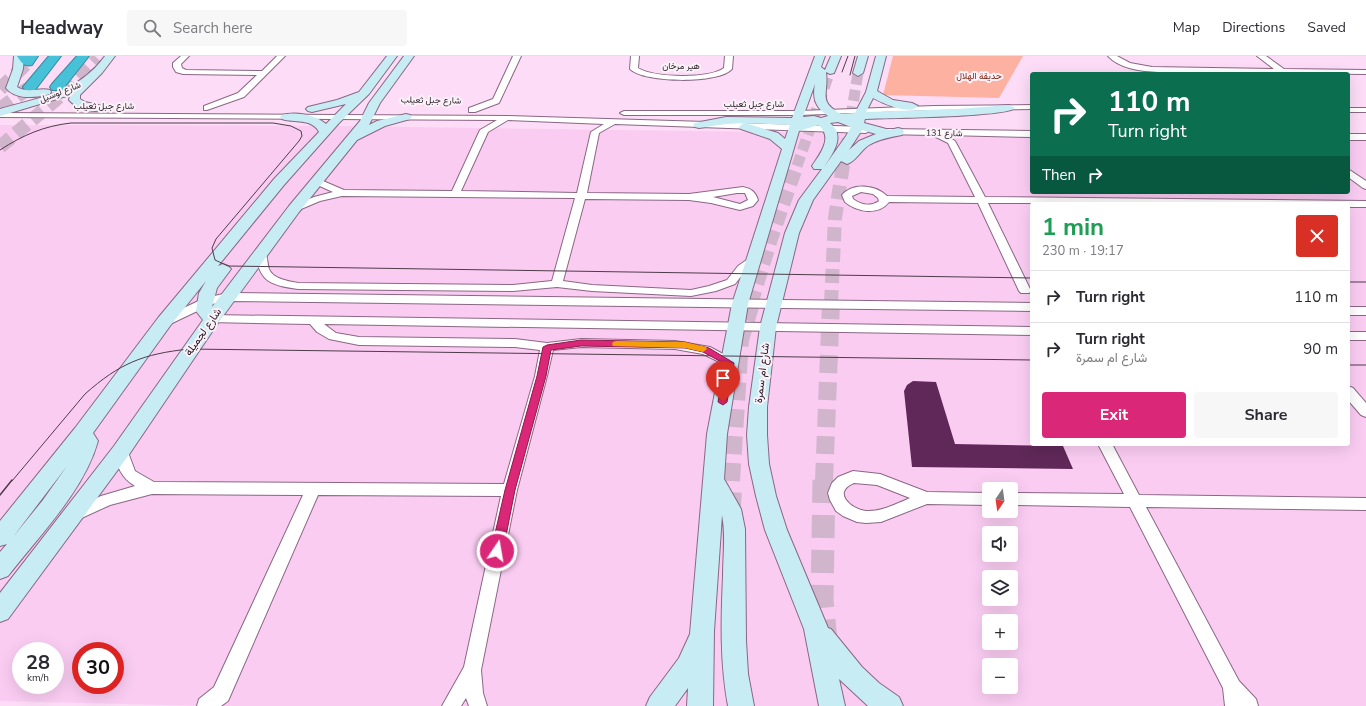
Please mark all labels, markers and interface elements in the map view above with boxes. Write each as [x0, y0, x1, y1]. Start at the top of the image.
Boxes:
search box [127, 10, 407, 46]
text: Headway [20, 15, 103, 41]
icon: search [141, 17, 163, 39]
text: Search here [173, 18, 253, 38]
text: Map [1173, 18, 1200, 37]
text: Directions [1222, 18, 1285, 37]
text: Saved [1307, 18, 1346, 37]
street label: هير مرخان [662, 60, 700, 72]
park label: حديقة الهلال [956, 70, 1002, 82]
street label: شارع لوسيل [37, 79, 83, 105]
text: 110 m [1108, 83, 1191, 121]
icon: right [1042, 88, 1094, 140]
street label: شارع جبل ثعيلب [401, 93, 461, 107]
street label: شارع جبل ثعيلب [724, 98, 784, 110]
street label: شارع جبل ثعيلب [74, 100, 134, 112]
text: Turn right [1108, 119, 1187, 143]
street label: شارع 131 [926, 127, 962, 139]
icon: right [1084, 164, 1106, 186]
text: Then [1042, 165, 1076, 185]
text: 1 min [1042, 211, 1104, 243]
button: close [1296, 215, 1338, 257]
text: 230 m · 19:17 [1042, 242, 1124, 260]
icon: right [1042, 286, 1064, 308]
text: Turn right [1076, 287, 1145, 307]
text: 110 m [1294, 287, 1338, 307]
street label: شارع لجميلة [181, 305, 225, 359]
text: Turn right [1076, 329, 1145, 349]
icon: right [1042, 338, 1064, 360]
text: 90 m [1303, 339, 1338, 359]
street label: شارع ام سمرة [751, 342, 773, 404]
text: شارع ام سمرة [1076, 349, 1147, 367]
pin [706, 361, 740, 402]
icon: arrive [712, 367, 734, 389]
button: Exit [1042, 392, 1186, 438]
button: Share [1194, 392, 1338, 438]
north arrow [982, 482, 1018, 518]
map controls [982, 482, 1018, 694]
button: sound [982, 526, 1018, 562]
position arrow [476, 530, 518, 572]
button: layers [982, 570, 1018, 606]
button: + [982, 614, 1018, 650]
speed limit sign: 30 [72, 642, 124, 694]
text: 28 [26, 649, 50, 676]
button: − [982, 658, 1018, 694]
text: km/h [27, 671, 49, 685]

